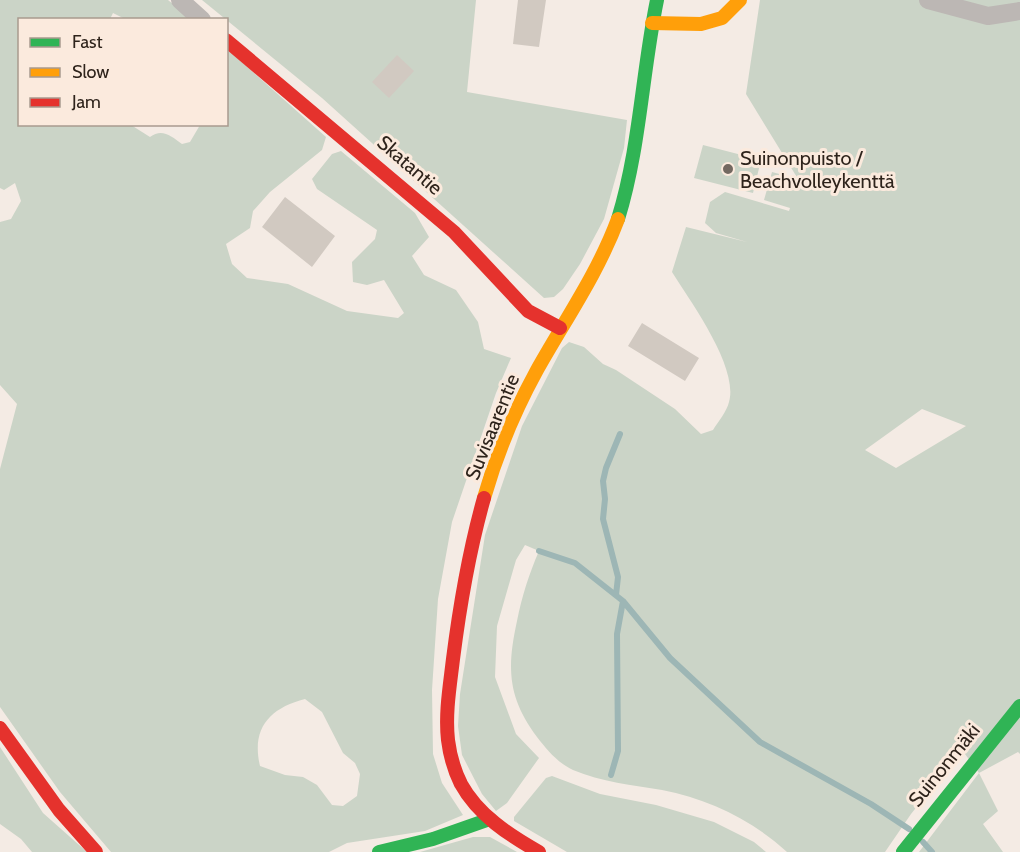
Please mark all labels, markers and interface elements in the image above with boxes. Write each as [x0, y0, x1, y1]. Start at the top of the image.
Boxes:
legend [18, 18, 228, 126]
text: Fast [72, 31, 103, 53]
text: Slow [72, 61, 109, 83]
text: Jam [71, 91, 101, 113]
street label: Skatantie [373, 130, 447, 200]
place label: Suinonpuisto / Beachvolleykenttä [740, 146, 895, 193]
marker: Suinonpuisto / Beachvolleykenttä [721, 162, 735, 176]
street label: Suvisaarentie [460, 371, 524, 483]
street label: Suinonmäki [903, 719, 985, 811]

